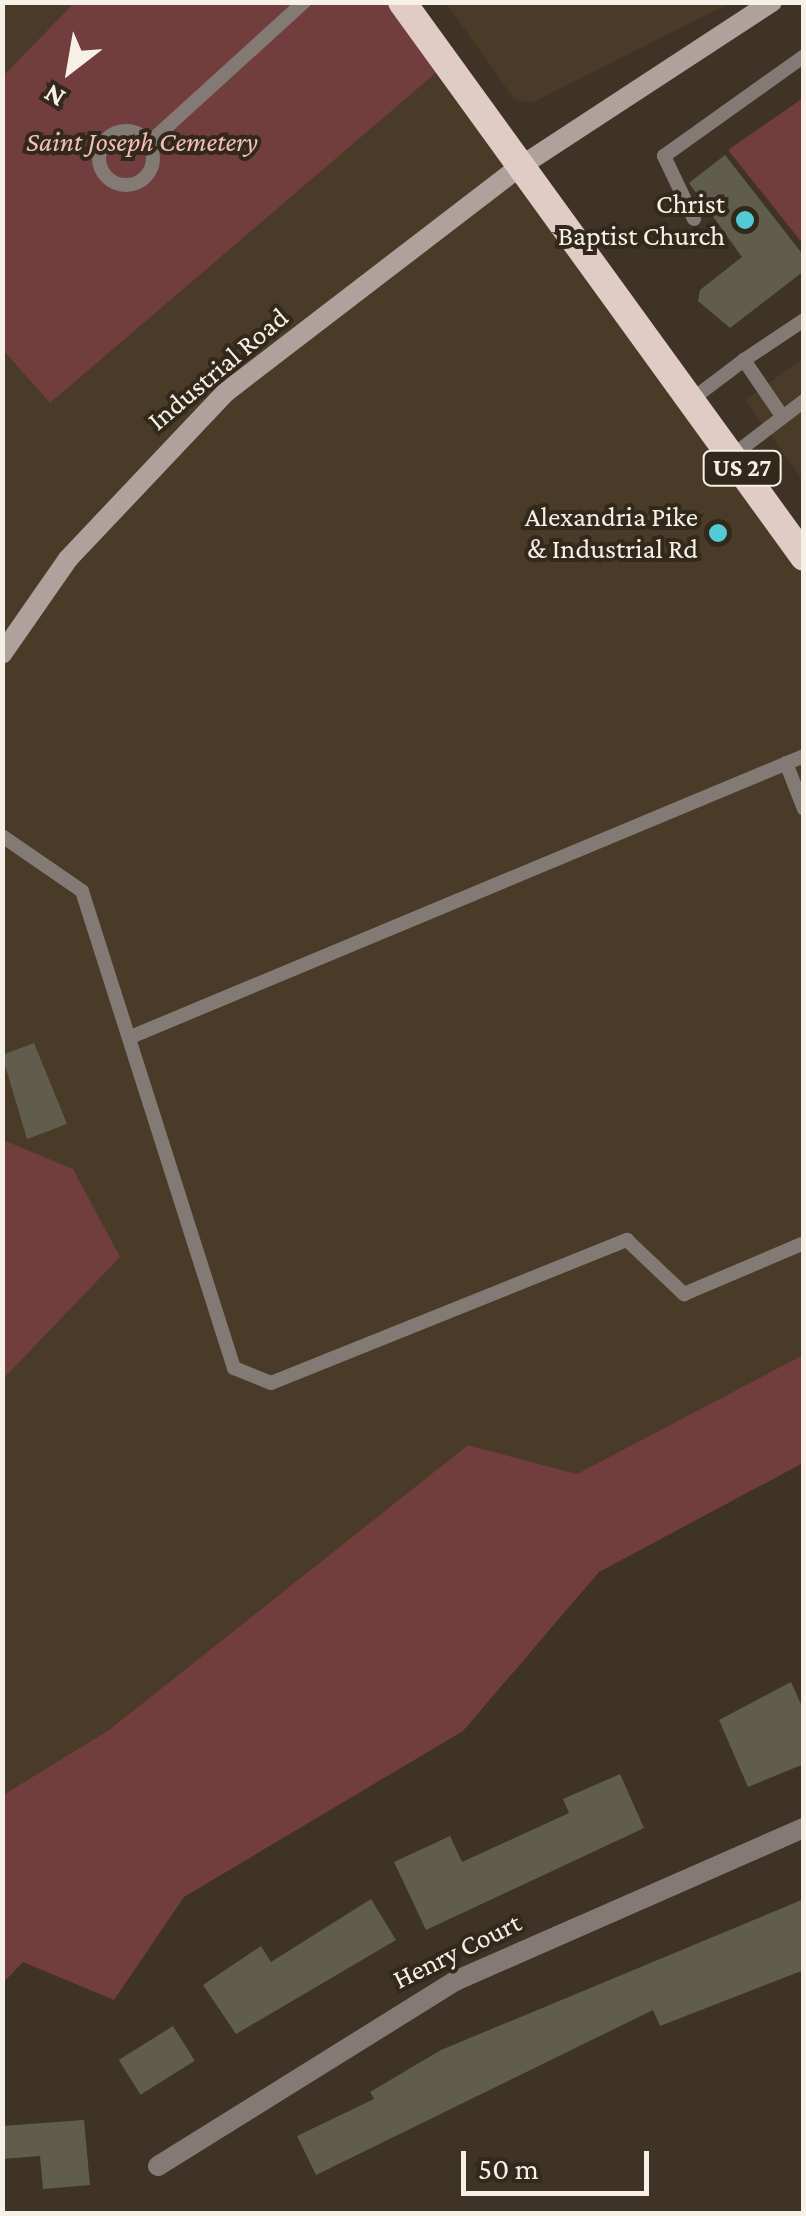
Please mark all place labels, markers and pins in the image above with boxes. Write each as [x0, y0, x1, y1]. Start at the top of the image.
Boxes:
place label: Christ Baptist Church [558, 187, 725, 253]
marker: Christ Baptist Church [734, 209, 756, 231]
place label: Alexandria Pike & Industrial Rd [525, 500, 698, 566]
marker: Alexandria Pike & Industrial Rd [707, 522, 729, 544]

